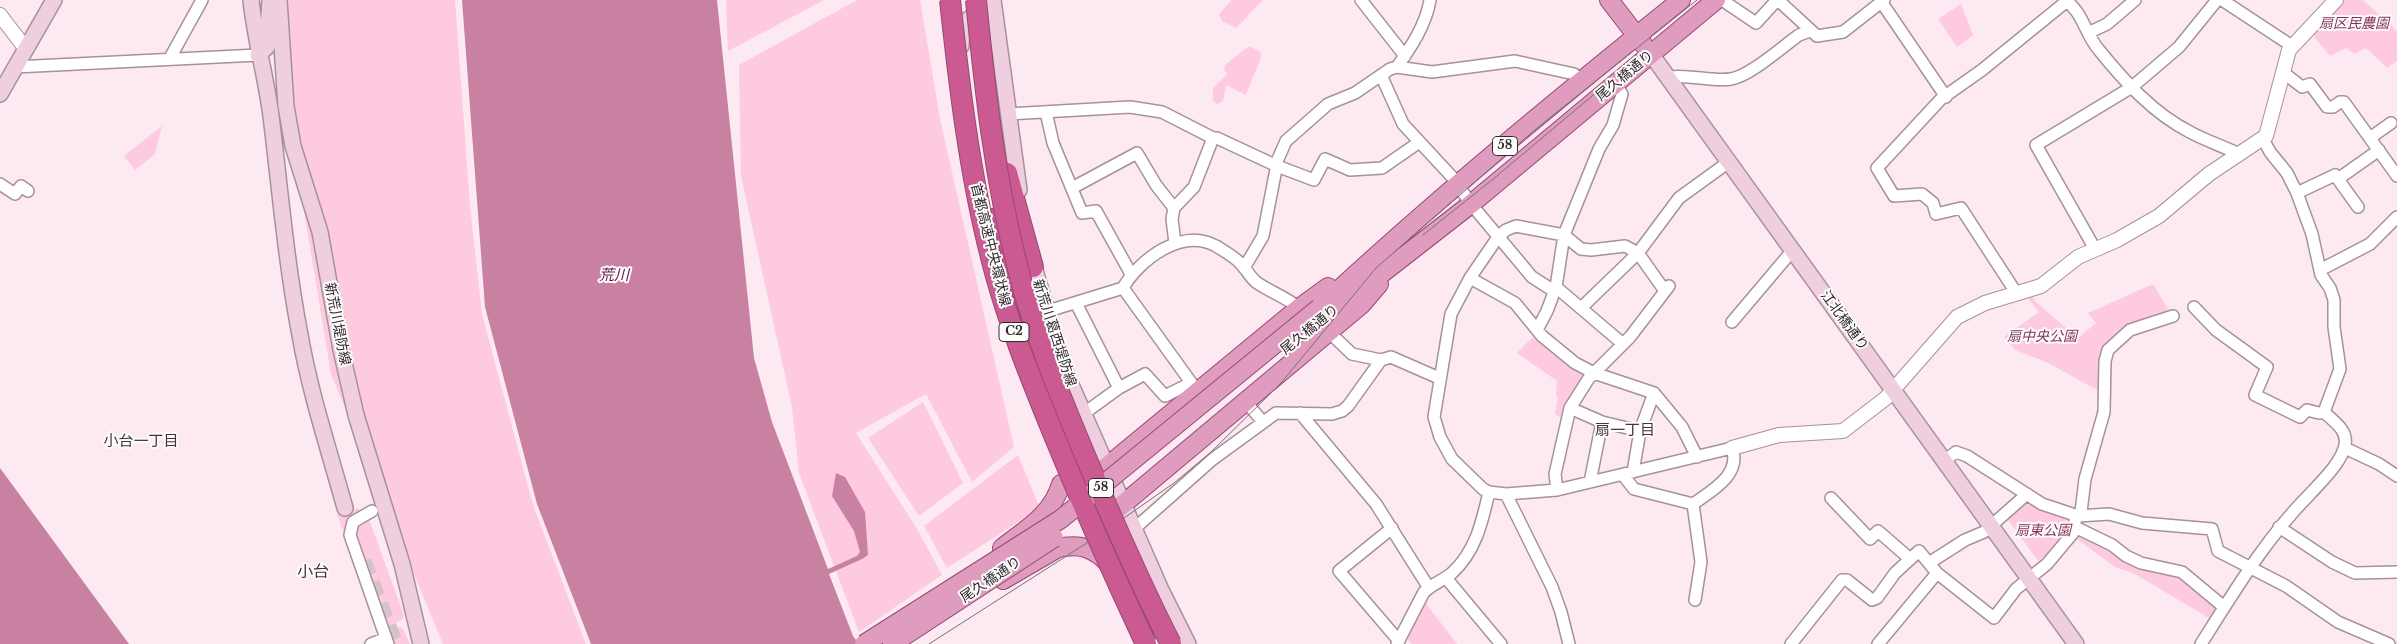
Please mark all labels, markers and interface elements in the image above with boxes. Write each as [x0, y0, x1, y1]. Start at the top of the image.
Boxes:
park label: 扇区民農園 [2319, 16, 2389, 32]
street label: 尾久橋通り [1593, 47, 1657, 105]
road number: 58 [1492, 136, 1518, 156]
street label: 首都高速中央環状線 [967, 182, 1013, 308]
water label: 荒川 [599, 267, 629, 285]
street label: 新荒川葛西堤防線 [1029, 277, 1079, 389]
street label: 新荒川堤防線 [321, 281, 353, 367]
street label: 江北橋通り [1817, 288, 1871, 354]
street label: 尾久橋通り [1278, 301, 1342, 359]
road number: C2 [999, 322, 1029, 342]
park label: 扇中央公園 [2007, 329, 2077, 345]
district label: 扇一丁目 [1595, 422, 1655, 440]
district label: 小台一丁目 [104, 433, 178, 451]
road number: 58 [1088, 478, 1114, 498]
park label: 扇東公園 [2015, 523, 2071, 539]
street label: 尾久橋通り [957, 553, 1025, 607]
district label: 小台 [297, 562, 329, 582]

